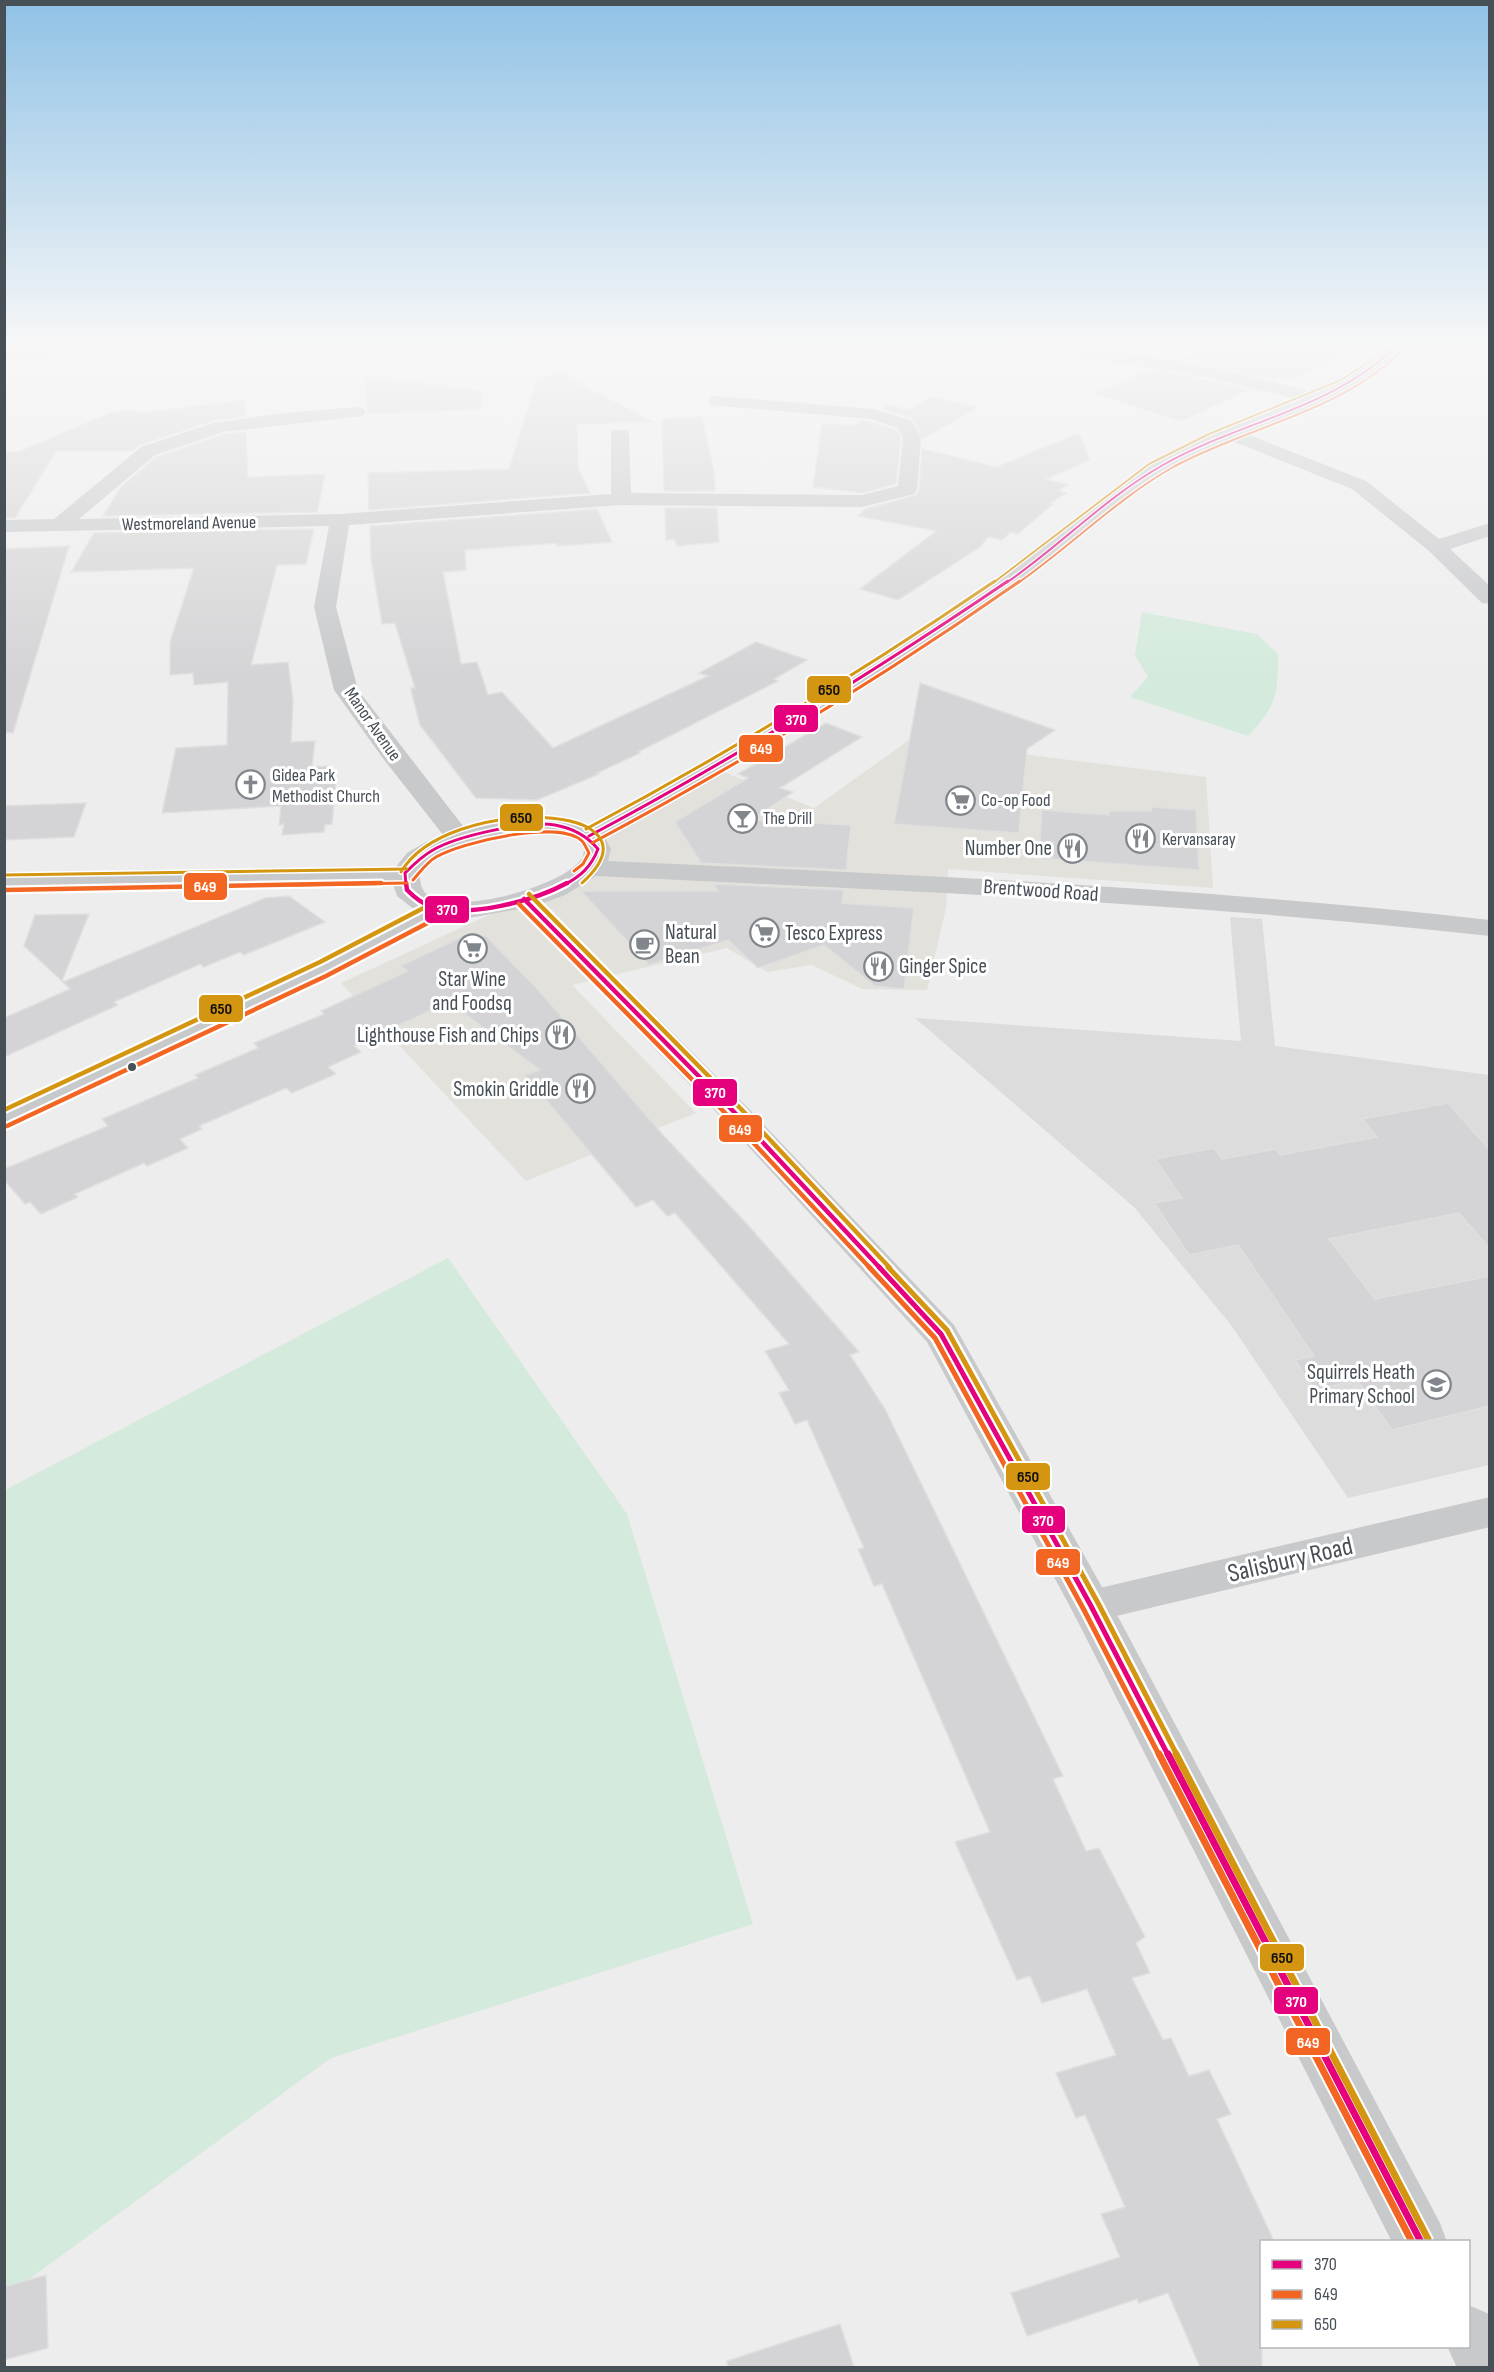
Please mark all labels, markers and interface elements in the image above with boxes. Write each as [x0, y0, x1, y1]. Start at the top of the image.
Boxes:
street label: Westmoreland Avenue [122, 512, 256, 535]
line badge: 650 [806, 675, 852, 704]
text: 650 [818, 681, 840, 700]
street label: Manor Avenue [340, 684, 406, 765]
line badge: 370 [773, 704, 819, 733]
text: 370 [785, 711, 807, 730]
line badge: 649 [738, 734, 784, 763]
text: 649 [750, 740, 772, 759]
place label: Gidea Park Methodist Church [272, 765, 380, 807]
church icon: Gidea Park Methodist Church [235, 769, 267, 801]
supermarket icon: Co-op Food [944, 784, 976, 816]
place label: Co-op Food [981, 790, 1050, 811]
bar icon: The Drill [726, 802, 758, 834]
line badge: 650 [499, 803, 544, 832]
place label: The Drill [763, 808, 812, 829]
text: 650 [510, 809, 532, 828]
restaurant icon: Kervansaray [1125, 823, 1157, 855]
place label: Kervansaray [1162, 829, 1236, 850]
restaurant icon: Number One [1057, 832, 1089, 864]
place label: Number One [965, 836, 1052, 861]
line badge: 649 [183, 872, 228, 901]
street label: Brentwood Road [983, 874, 1099, 907]
text: 649 [194, 878, 216, 897]
line badge: 370 [424, 895, 470, 924]
text: 370 [436, 901, 458, 920]
supermarket icon: Tesco Express [748, 917, 780, 949]
place label: Natural Bean [665, 920, 717, 969]
place label: Tesco Express [785, 921, 883, 946]
cafe icon: Natural Bean [628, 928, 660, 960]
supermarket icon: Star Wine and Foodsq [456, 932, 488, 964]
restaurant icon: Ginger Spice [862, 950, 894, 982]
place label: Ginger Spice [899, 954, 987, 979]
place label: Star Wine and Foodsq [432, 967, 512, 1016]
line badge: 650 [198, 994, 244, 1023]
text: 650 [210, 1000, 232, 1019]
restaurant icon: Lighthouse Fish and Chips [544, 1019, 576, 1051]
place label: Lighthouse Fish and Chips [357, 1023, 539, 1048]
unlabelled marker [126, 1061, 138, 1073]
restaurant icon: Smokin Griddle [564, 1073, 596, 1105]
place label: Smokin Griddle [453, 1077, 559, 1102]
line badge: 370 [692, 1078, 738, 1107]
text: 370 [704, 1084, 726, 1103]
line badge: 649 [718, 1114, 763, 1143]
text: 649 [729, 1121, 751, 1140]
place label: Squirrels Heath Primary School [1307, 1360, 1415, 1409]
school or university icon: Squirrels Heath Primary School [1420, 1368, 1452, 1400]
line badge: 650 [1005, 1462, 1051, 1491]
text: 650 [1017, 1468, 1039, 1487]
line badge: 370 [1021, 1505, 1066, 1534]
text: 370 [1032, 1512, 1054, 1531]
street label: Salisbury Road [1225, 1531, 1356, 1590]
line badge: 649 [1035, 1548, 1081, 1576]
text: 649 [1047, 1554, 1069, 1573]
line badge: 650 [1259, 1943, 1305, 1972]
text: 650 [1271, 1949, 1293, 1968]
line badge: 370 [1273, 1986, 1319, 2015]
text: 370 [1285, 1993, 1307, 2012]
line badge: 649 [1285, 2027, 1331, 2056]
text: 649 [1297, 2034, 1319, 2053]
legend [1260, 2240, 1470, 2348]
text: 370 [1314, 2254, 1337, 2275]
text: 649 [1314, 2284, 1338, 2305]
text: 650 [1314, 2314, 1337, 2335]

